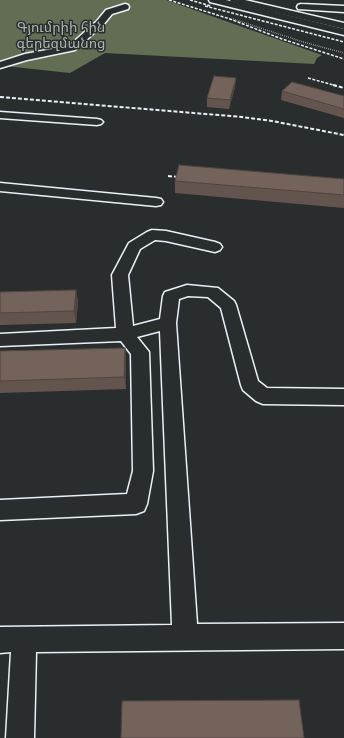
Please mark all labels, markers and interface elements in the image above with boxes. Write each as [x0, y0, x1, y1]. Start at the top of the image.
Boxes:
park label: Գյումրիի հին գերեզմանոց [17, 20, 105, 52]

